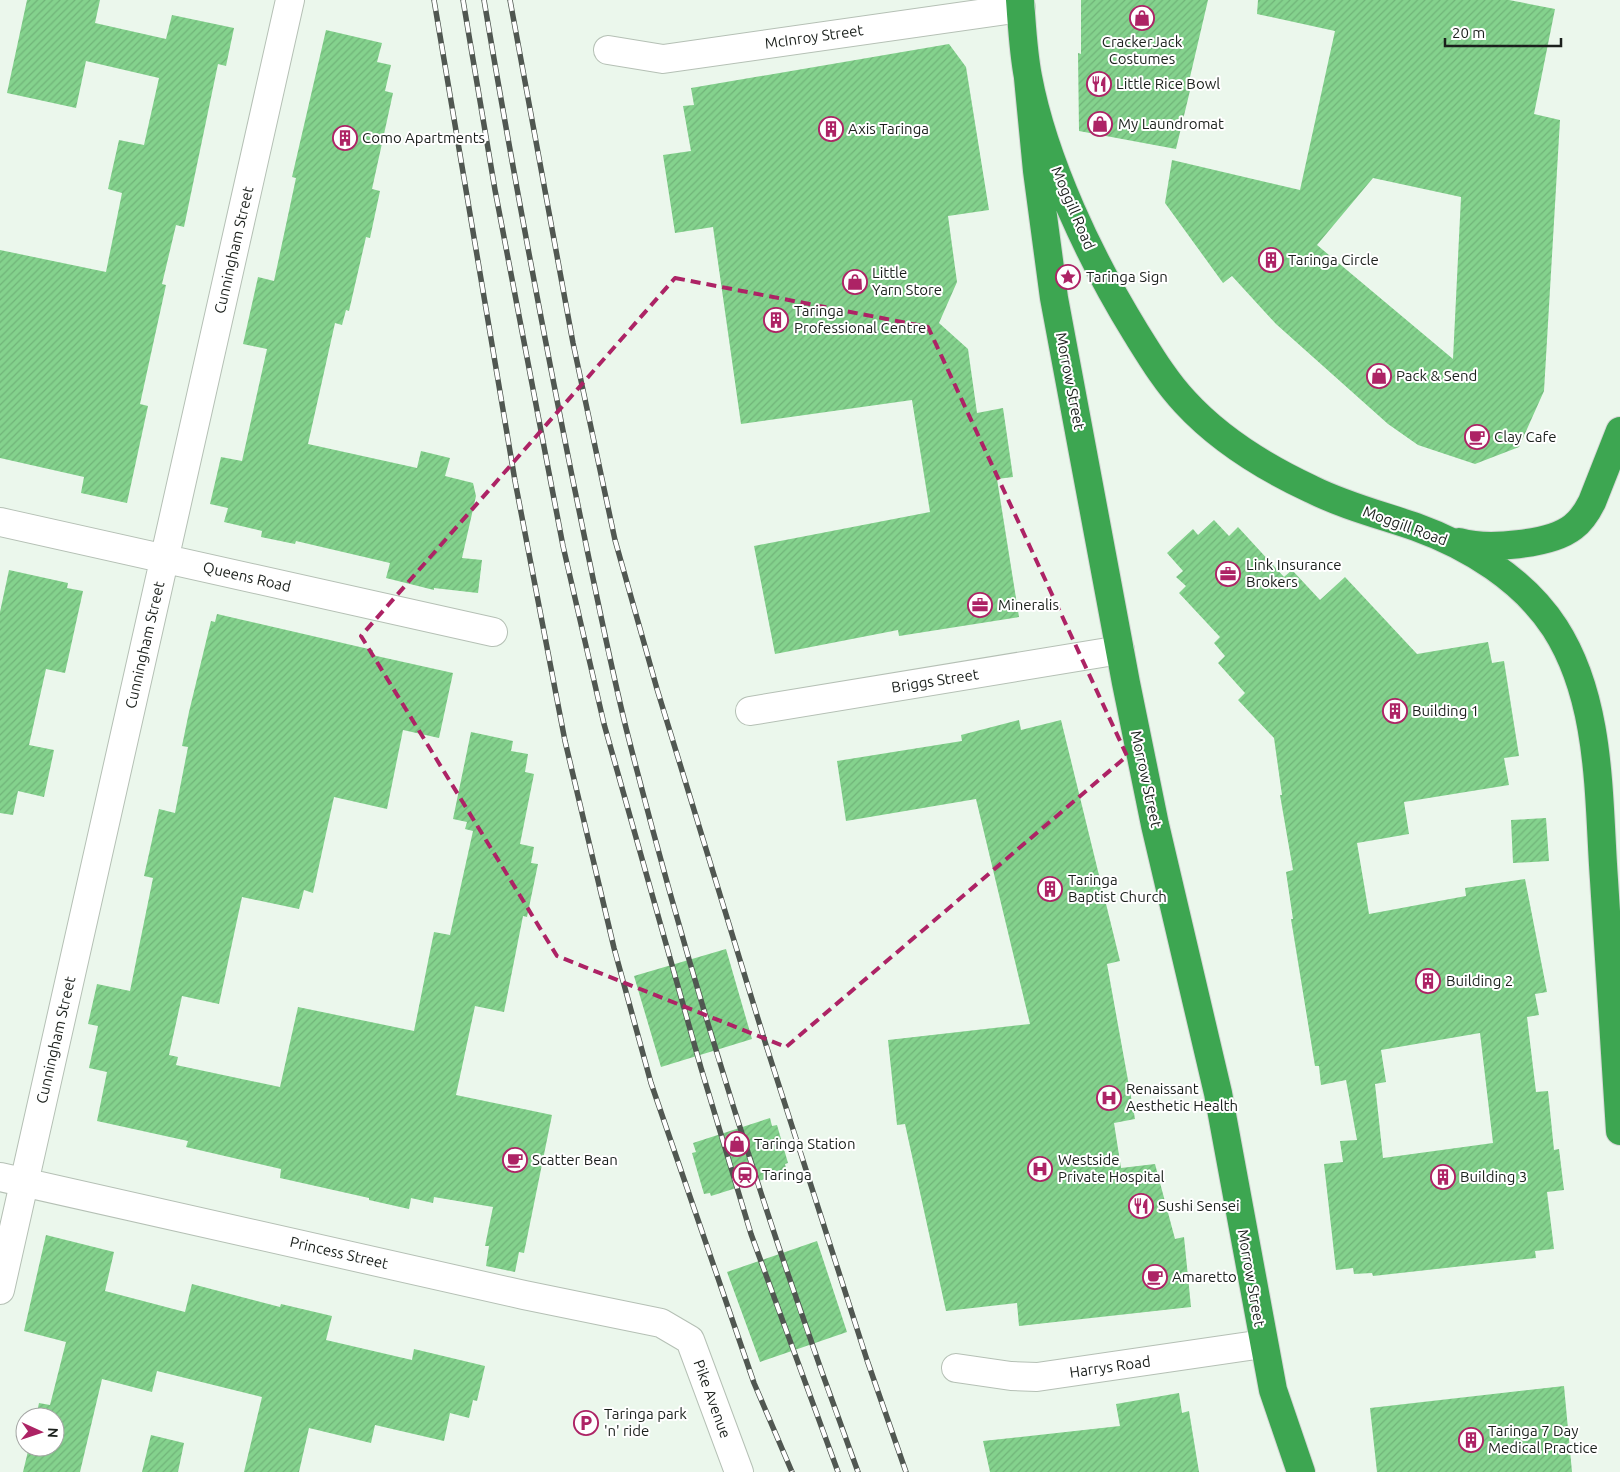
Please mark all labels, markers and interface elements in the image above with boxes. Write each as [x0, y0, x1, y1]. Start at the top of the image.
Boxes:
shop icon: CrackerJack Costumes [1129, 5, 1155, 31]
scale bar [1445, 15, 1561, 47]
street label: McInroy Street [764, 21, 864, 52]
text: 20 m [1452, 24, 1485, 41]
place label: CrackerJack Costumes [1102, 33, 1183, 67]
restaurant icon: Little Rice Bowl [1086, 71, 1112, 97]
place label: Little Rice Bowl [1116, 75, 1220, 92]
shop icon: My Laundromat [1087, 111, 1113, 137]
place label: My Laundromat [1118, 115, 1224, 132]
building icon: Axis Taringa [818, 116, 844, 142]
place label: Axis Taringa [848, 120, 929, 137]
building icon: Como Apartments [332, 125, 358, 151]
place label: Como Apartments [362, 129, 485, 146]
street label: Moggill Road [1048, 164, 1099, 252]
street label: Cunningham Street [211, 184, 256, 315]
building icon: Taringa Circle [1258, 247, 1284, 273]
place label: Taringa Circle [1288, 251, 1379, 268]
place label: Little Yarn Store [872, 264, 942, 298]
place icon: Taringa Sign [1055, 264, 1081, 290]
place label: Taringa Sign [1086, 268, 1168, 285]
shop icon: Little Yarn Store [842, 269, 868, 295]
place label: Taringa Professional Centre [794, 302, 926, 336]
building icon: Taringa Professional Centre [763, 307, 789, 333]
street label: Morrow Street [1053, 331, 1088, 431]
shop icon: Pack & Send [1366, 363, 1392, 389]
place label: Pack & Send [1396, 367, 1477, 384]
cafe icon: Clay Cafe [1464, 424, 1490, 450]
place label: Clay Cafe [1494, 428, 1556, 445]
street label: Moggill Road [1361, 502, 1450, 549]
place label: Link Insurance Brokers [1246, 556, 1342, 590]
street label: Queens Road [201, 558, 293, 595]
office icon: Link Insurance Brokers [1215, 561, 1241, 587]
street label: Cunningham Street [122, 579, 167, 710]
office icon: Mineralis [967, 592, 993, 618]
place label: Mineralis [998, 596, 1059, 613]
street label: Briggs Street [890, 665, 980, 696]
building icon: Building 1 [1382, 698, 1408, 724]
place label: Building 1 [1412, 702, 1479, 719]
street label: Morrow Street [1128, 729, 1165, 829]
place label: Taringa Baptist Church [1068, 871, 1167, 905]
building icon: Taringa Baptist Church [1037, 876, 1063, 902]
building icon: Building 2 [1415, 968, 1441, 994]
place label: Building 2 [1446, 972, 1513, 989]
street label: Cunningham Street [33, 974, 78, 1105]
place label: Renaissant Aesthetic Health [1126, 1080, 1238, 1114]
hospital icon: Renaissant Aesthetic Health [1096, 1085, 1122, 1111]
shop icon: Taringa Station [724, 1131, 750, 1157]
place label: Taringa Station [754, 1135, 855, 1152]
cafe icon: Scatter Bean [502, 1147, 528, 1173]
place label: Scatter Bean [532, 1151, 618, 1168]
place label: Westside Private Hospital [1058, 1151, 1165, 1185]
hospital icon: Westside Private Hospital [1027, 1156, 1053, 1182]
station icon: Taringa [732, 1162, 758, 1188]
building icon: Building 3 [1430, 1164, 1456, 1190]
place label: Taringa [762, 1166, 812, 1183]
place label: Building 3 [1460, 1168, 1527, 1185]
restaurant icon: Sushi Sensei [1128, 1193, 1154, 1219]
place label: Sushi Sensei [1158, 1197, 1240, 1214]
street label: Morrow Street [1235, 1228, 1268, 1328]
street label: Princess Street [288, 1233, 390, 1272]
cafe icon: Amaretto [1142, 1264, 1168, 1290]
place label: Amaretto [1172, 1268, 1237, 1285]
street label: Harrys Road [1068, 1352, 1152, 1381]
street label: Pike Avenue [690, 1357, 735, 1440]
place label: Taringa park 'n' ride [604, 1405, 687, 1439]
north arrow [15, 1407, 65, 1457]
parking icon: Taringa park 'n' ride [573, 1410, 599, 1436]
place label: Taringa 7 Day Medical Practice [1488, 1422, 1598, 1456]
text: N [45, 1427, 61, 1438]
building icon: Taringa 7 Day Medical Practice [1458, 1427, 1484, 1453]

